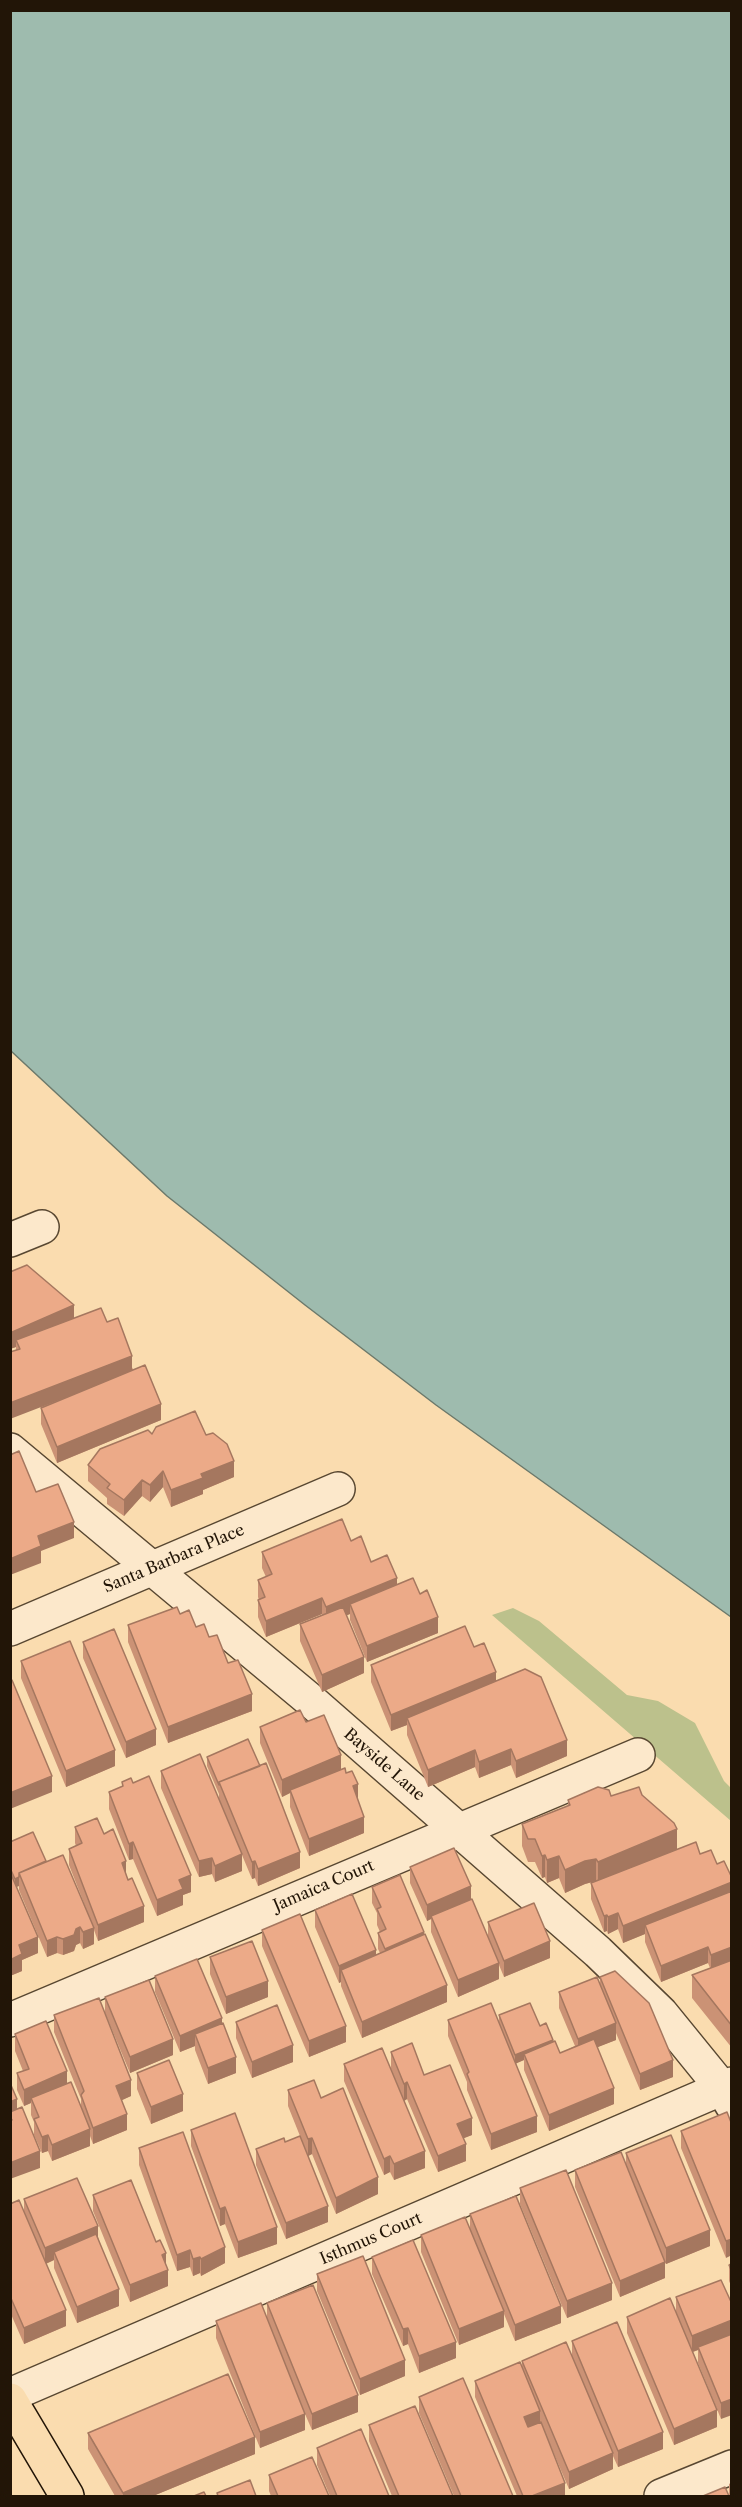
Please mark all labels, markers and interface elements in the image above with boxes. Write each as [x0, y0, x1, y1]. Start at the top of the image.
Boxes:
street label: Santa Barbara Place [101, 1521, 247, 1597]
street label: Bayside Lane [340, 1725, 428, 1805]
street label: Jamaica Court [271, 1856, 377, 1916]
street label: Isthmus Court [317, 2209, 425, 2269]

